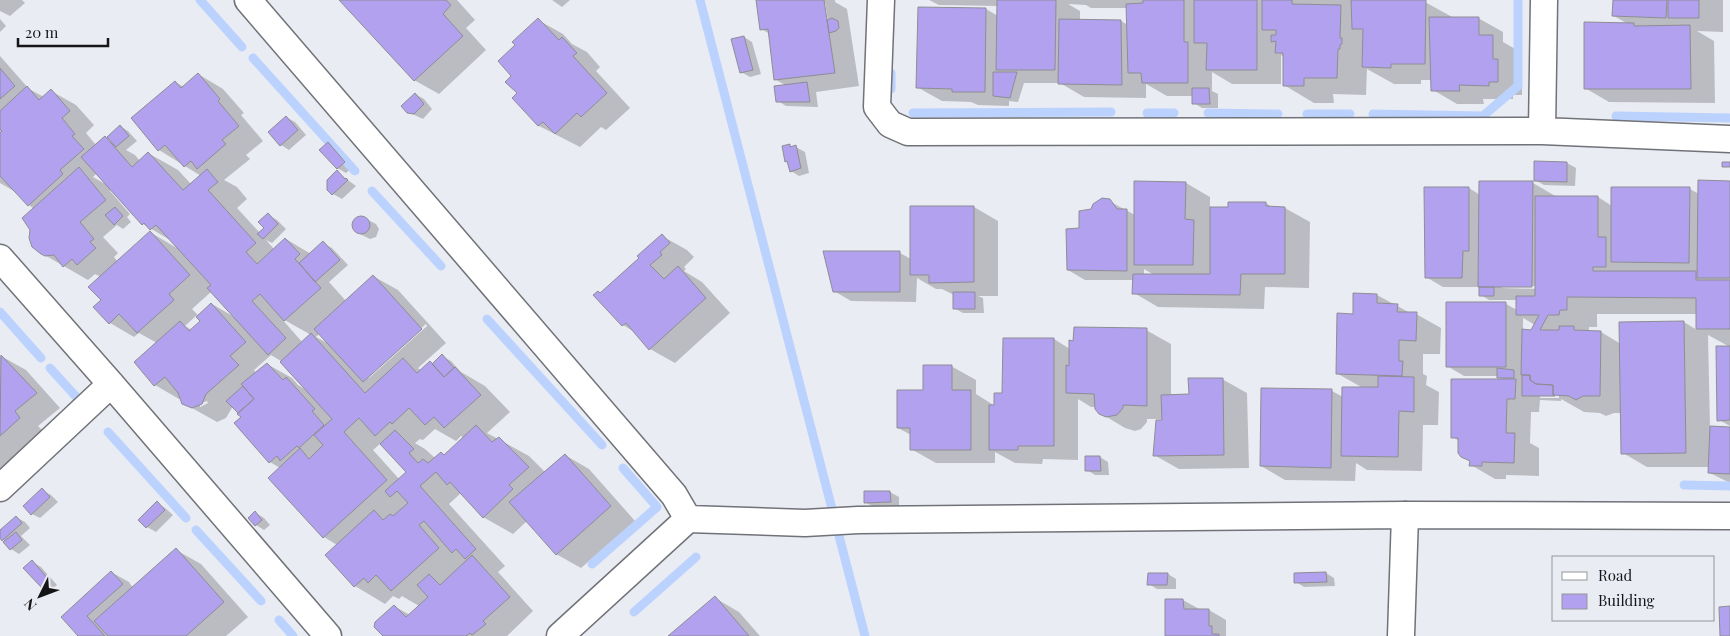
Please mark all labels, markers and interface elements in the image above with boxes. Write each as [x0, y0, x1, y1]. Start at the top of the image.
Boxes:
scale bar [18, 15, 108, 47]
text: 20 m [25, 22, 59, 42]
legend [1552, 556, 1715, 621]
text: Road [1598, 565, 1632, 585]
north arrow [15, 571, 65, 621]
text: Building [1598, 590, 1655, 610]
text: N [20, 595, 40, 615]

